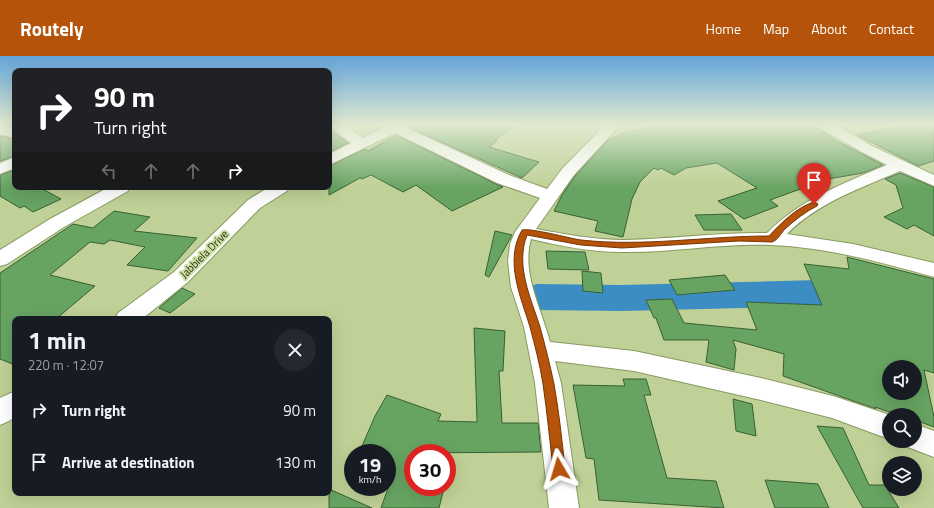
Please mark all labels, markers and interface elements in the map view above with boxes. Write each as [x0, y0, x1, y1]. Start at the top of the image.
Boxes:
text: Routely [20, 14, 83, 43]
text: Home [706, 18, 741, 39]
text: Map [763, 18, 789, 39]
text: About [811, 18, 847, 39]
text: Contact [869, 18, 914, 39]
text: 90 m [94, 75, 155, 118]
icon: right [28, 84, 80, 136]
text: Turn right [94, 114, 167, 141]
icon: left [98, 160, 120, 182]
icon: ahead [140, 160, 162, 182]
icon: ahead [182, 160, 204, 182]
icon: right [224, 160, 246, 182]
pin [797, 163, 831, 204]
icon: arrive [803, 169, 825, 191]
street label: Jabbiela Drive [176, 226, 232, 282]
text: 1 min [28, 322, 86, 358]
button: close [274, 329, 316, 371]
text: 220 m · 12:07 [28, 355, 104, 375]
map controls [882, 360, 922, 496]
button: sound [882, 360, 922, 400]
icon: right [28, 399, 50, 421]
text: Turn right [62, 399, 126, 422]
text: 90 m [283, 399, 316, 422]
button: search [882, 408, 922, 448]
speed limit sign: 30 [404, 444, 456, 496]
position arrow [538, 448, 580, 490]
text: 19 [359, 449, 381, 480]
icon: arrive [28, 451, 50, 473]
text: Arrive at destination [62, 451, 195, 474]
text: 130 m [275, 451, 316, 474]
button: layers [882, 456, 922, 496]
text: km/h [359, 472, 381, 487]

